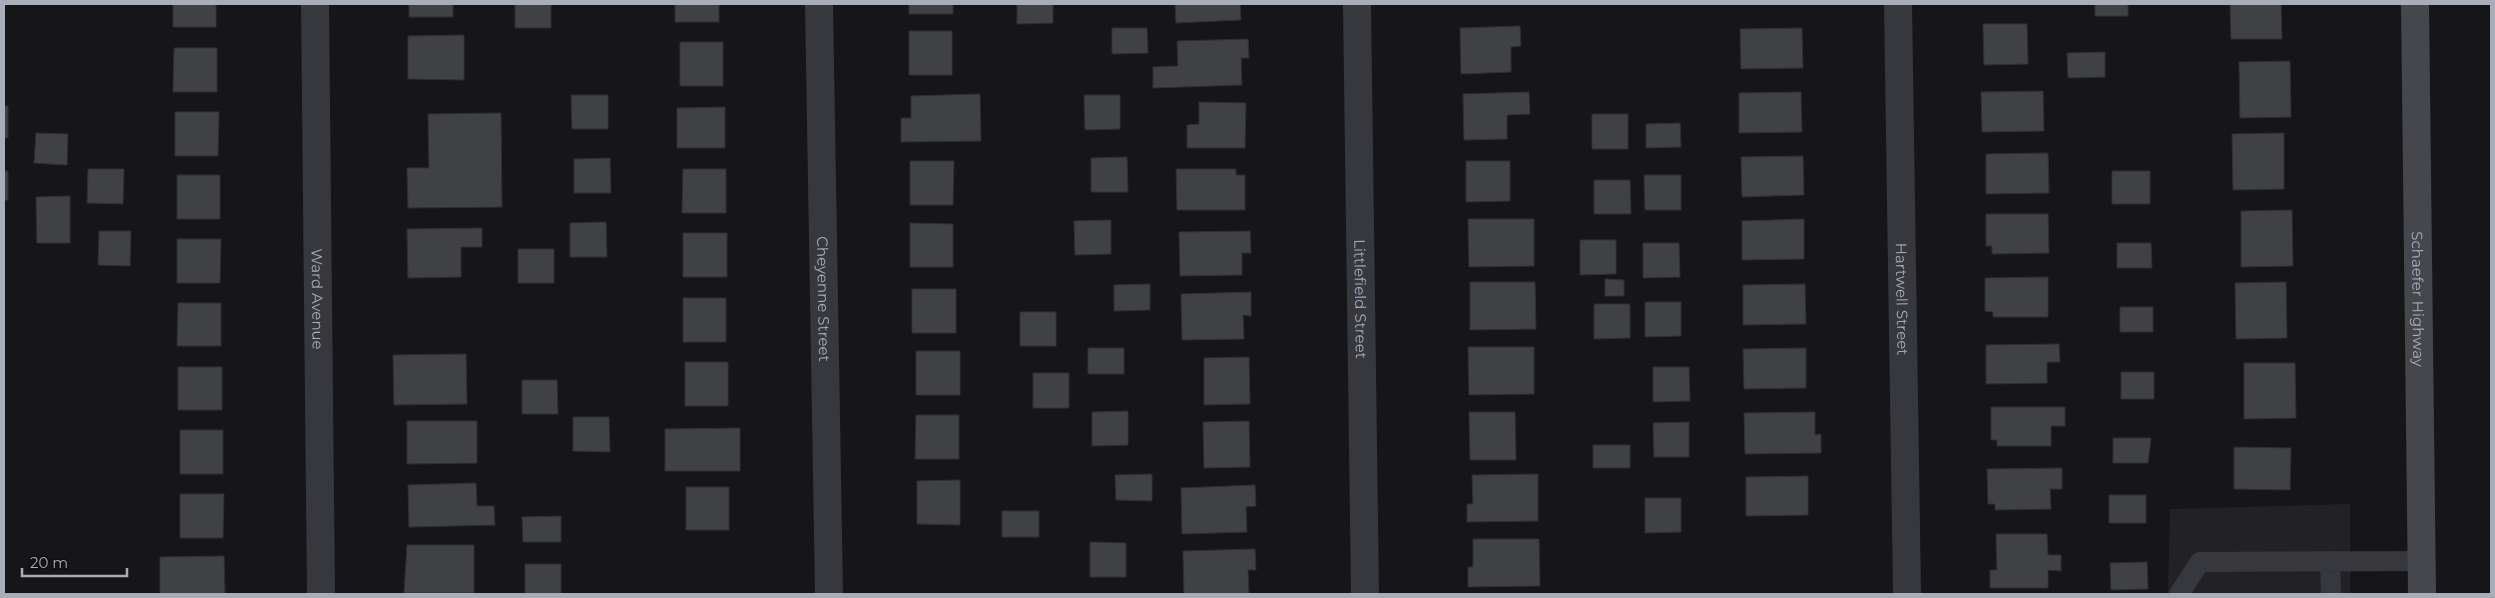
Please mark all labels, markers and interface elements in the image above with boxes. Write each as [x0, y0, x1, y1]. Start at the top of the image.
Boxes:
street label: Schaefer Highway [2408, 231, 2429, 368]
street label: Cheyenne Street [813, 236, 835, 362]
street label: Littlefield Street [1351, 239, 1371, 359]
street label: Hartwell Street [1892, 242, 1913, 355]
street label: Ward Avenue [308, 248, 328, 350]
scale bar [22, 546, 128, 578]
text: 20 m [30, 553, 68, 572]

